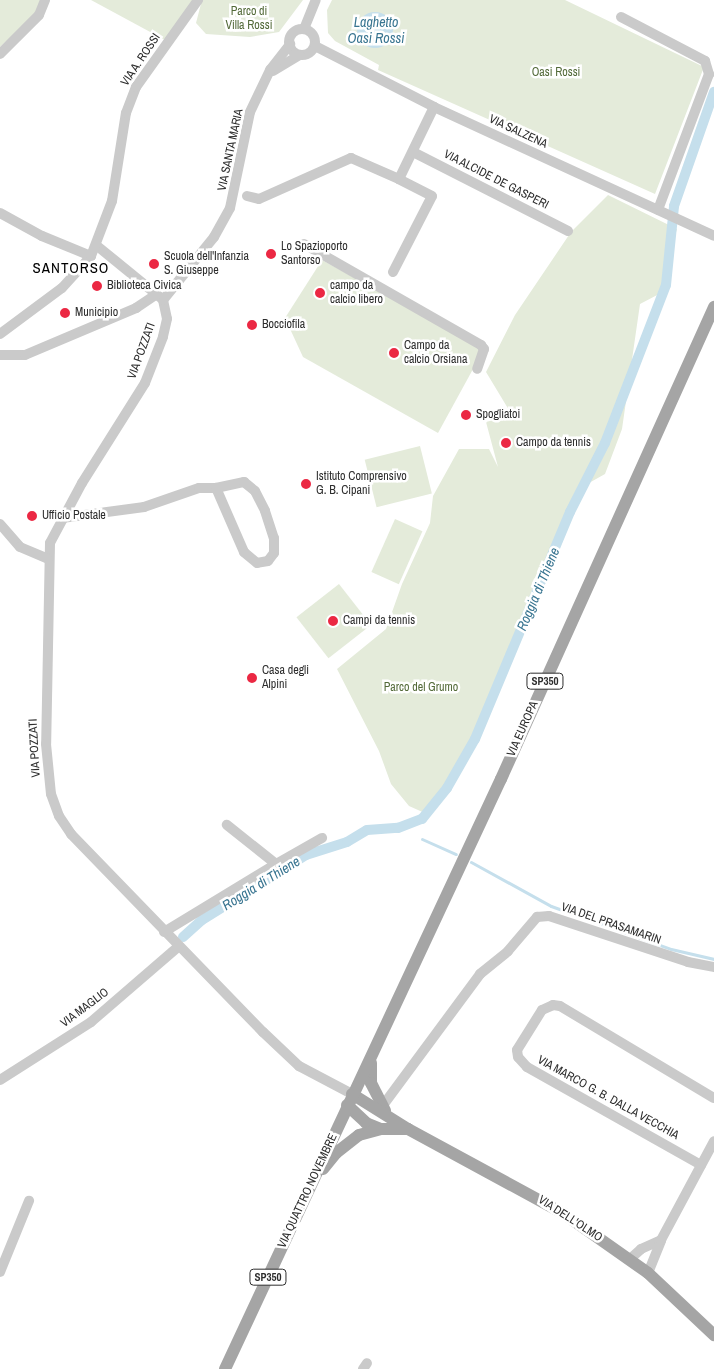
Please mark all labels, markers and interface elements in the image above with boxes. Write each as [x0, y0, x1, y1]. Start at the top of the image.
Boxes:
park label: Parco di Villa Rossi [226, 5, 272, 33]
water label: Laghetto Oasi Rossi [348, 14, 404, 46]
street label: VIA A. ROSSI [118, 31, 164, 89]
park label: Oasi Rossi [532, 66, 580, 80]
street label: VIA SANTA MARIA [215, 107, 247, 193]
street label: VIA SALZENA [486, 112, 550, 152]
street label: VIA ALCIDE DE GASPERI [441, 147, 551, 213]
place label: Lo Spazioporto Santorso [281, 240, 348, 268]
marker: Lo Spazioporto Santorso [265, 248, 277, 260]
place label: Scuola dell'Infanzia S. Giuseppe [164, 250, 249, 278]
marker: Scuola dell'Infanzia S. Giuseppe [148, 258, 160, 270]
district label: SANTORSO [32, 259, 110, 277]
place label: Biblioteca Civica [107, 279, 181, 293]
place label: campo da calcio libero [330, 279, 383, 307]
marker: Biblioteca Civica [91, 280, 103, 292]
marker: campo da calcio libero [314, 287, 326, 299]
place label: Municipio [75, 306, 118, 320]
marker: Municipio [59, 307, 71, 319]
place label: Bocciofila [262, 318, 305, 332]
marker: Bocciofila [246, 319, 258, 331]
street label: VIA POZZATI [125, 321, 159, 381]
place label: Campo da calcio Orsiana [404, 339, 467, 367]
marker: Campo da calcio Orsiana [388, 347, 400, 359]
place label: Spogliatoi [476, 408, 520, 422]
marker: Spogliatoi [460, 409, 472, 421]
place label: Campo da tennis [516, 436, 591, 450]
marker: Campo da tennis [500, 437, 512, 449]
place label: Istituto Comprensivo G. B. Cipani [316, 470, 407, 498]
marker: Istituto Comprensivo G. B. Cipani [300, 478, 312, 490]
place label: Ufficio Postale [42, 509, 106, 523]
marker: Ufficio Postale [26, 510, 38, 522]
water label: Roggia di Thiene [513, 545, 563, 633]
place label: Campi da tennis [343, 614, 415, 628]
marker: Campi da tennis [327, 615, 339, 627]
place label: Casa degli Alpini [262, 664, 309, 692]
marker: Casa degli Alpini [246, 672, 258, 684]
road number: SP350 [526, 672, 564, 689]
park label: Parco del Grumo [384, 681, 458, 695]
street label: VIA EUROPA [504, 699, 542, 759]
street label: VIA POZZATI [26, 718, 44, 778]
water label: Roggia di Thiene [219, 852, 303, 914]
street label: VIA DEL PRASAMARIN [559, 900, 663, 948]
street label: VIA MAGLIO [58, 985, 112, 1031]
street label: VIA MARCO G. B. DALLA VECCHIA [534, 1053, 682, 1143]
street label: VIA QUATTRO NOVEMBRE [275, 1131, 341, 1251]
street label: VIA DELL'OLMO [535, 1193, 605, 1245]
road number: SP350 [249, 1268, 287, 1286]

